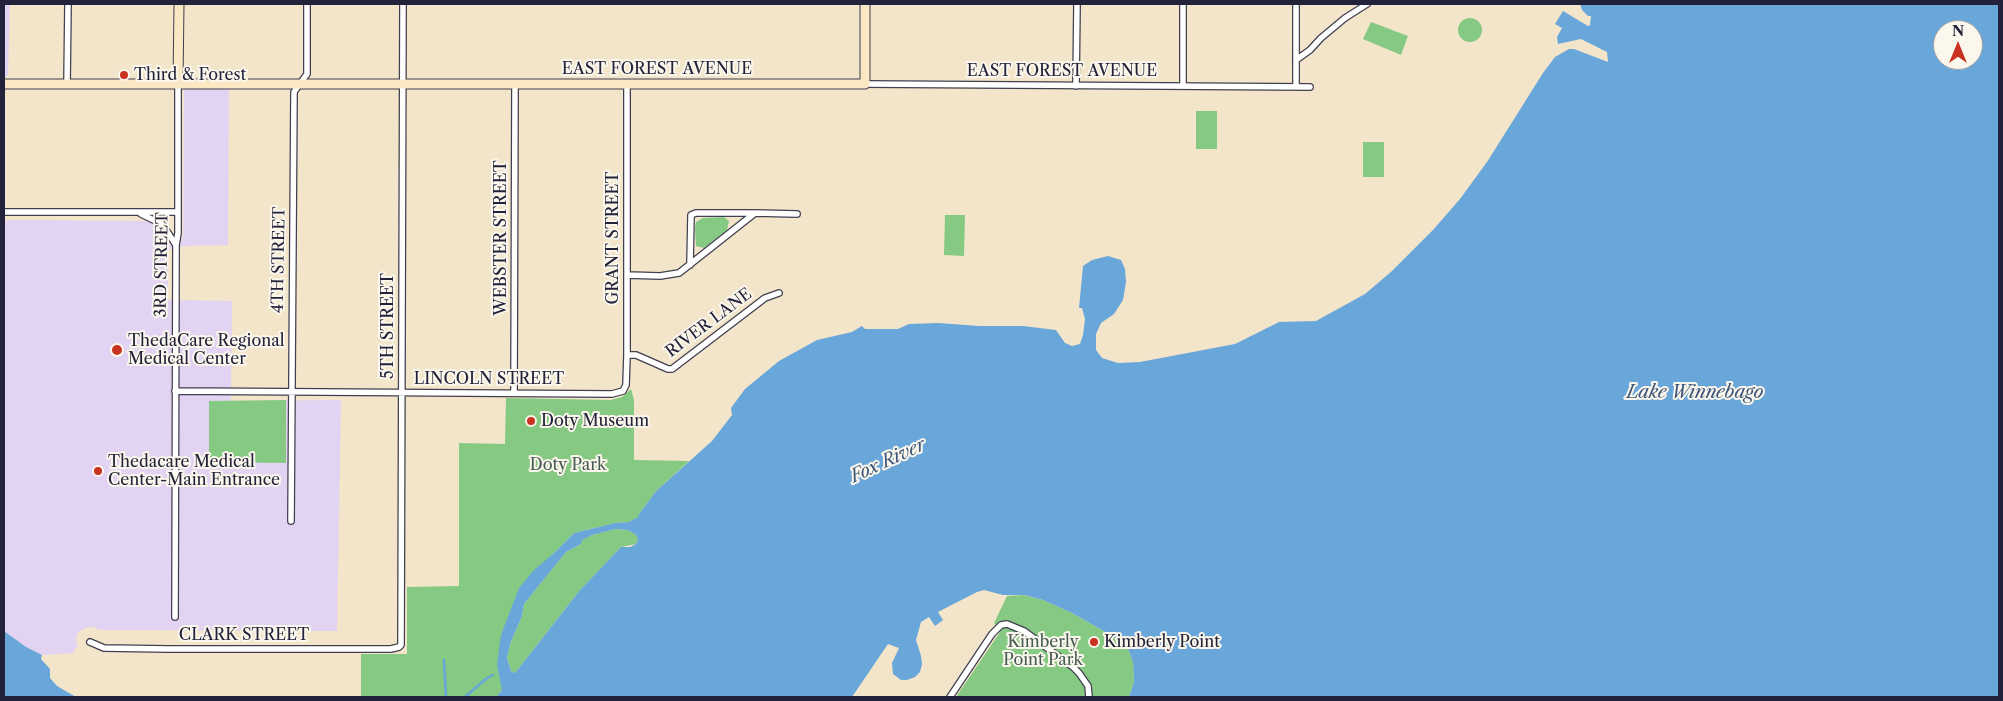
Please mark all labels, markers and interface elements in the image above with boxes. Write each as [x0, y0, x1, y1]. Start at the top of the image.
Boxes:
north arrow [1933, 20, 1983, 70]
text: N [1952, 22, 1964, 40]
street label: EAST FOREST AVENUE [562, 59, 752, 79]
street label: EAST FOREST AVENUE [967, 61, 1157, 81]
place label: Third & Forest [134, 65, 246, 85]
marker: Third & Forest [118, 69, 130, 81]
street label: WEBSTER STREET [491, 160, 511, 316]
street label: GRANT STREET [603, 171, 623, 305]
street label: 4TH STREET [268, 207, 290, 313]
street label: 3RD STREET [151, 212, 173, 318]
street label: 5TH STREET [378, 273, 398, 379]
street label: RIVER LANE [662, 284, 756, 362]
place label: ThedaCare Regional Medical Center [128, 331, 284, 369]
marker: ThedaCare Regional Medical Center [110, 343, 124, 357]
street label: LINCOLN STREET [414, 369, 564, 389]
water label: Lake Winnebago [1626, 382, 1764, 404]
place label: Doty Museum [541, 411, 649, 431]
marker: Doty Museum [525, 415, 537, 427]
water label: Fox River [847, 434, 929, 488]
place label: Thedacare Medical Center-Main Entrance [108, 452, 280, 490]
park label: Doty Park [530, 455, 606, 475]
marker: Thedacare Medical Center-Main Entrance [92, 465, 104, 477]
street label: CLARK STREET [179, 625, 309, 645]
park label: Kimberly Point Park [1003, 632, 1083, 670]
place label: Kimberly Point [1104, 632, 1220, 652]
marker: Kimberly Point [1088, 636, 1100, 648]

